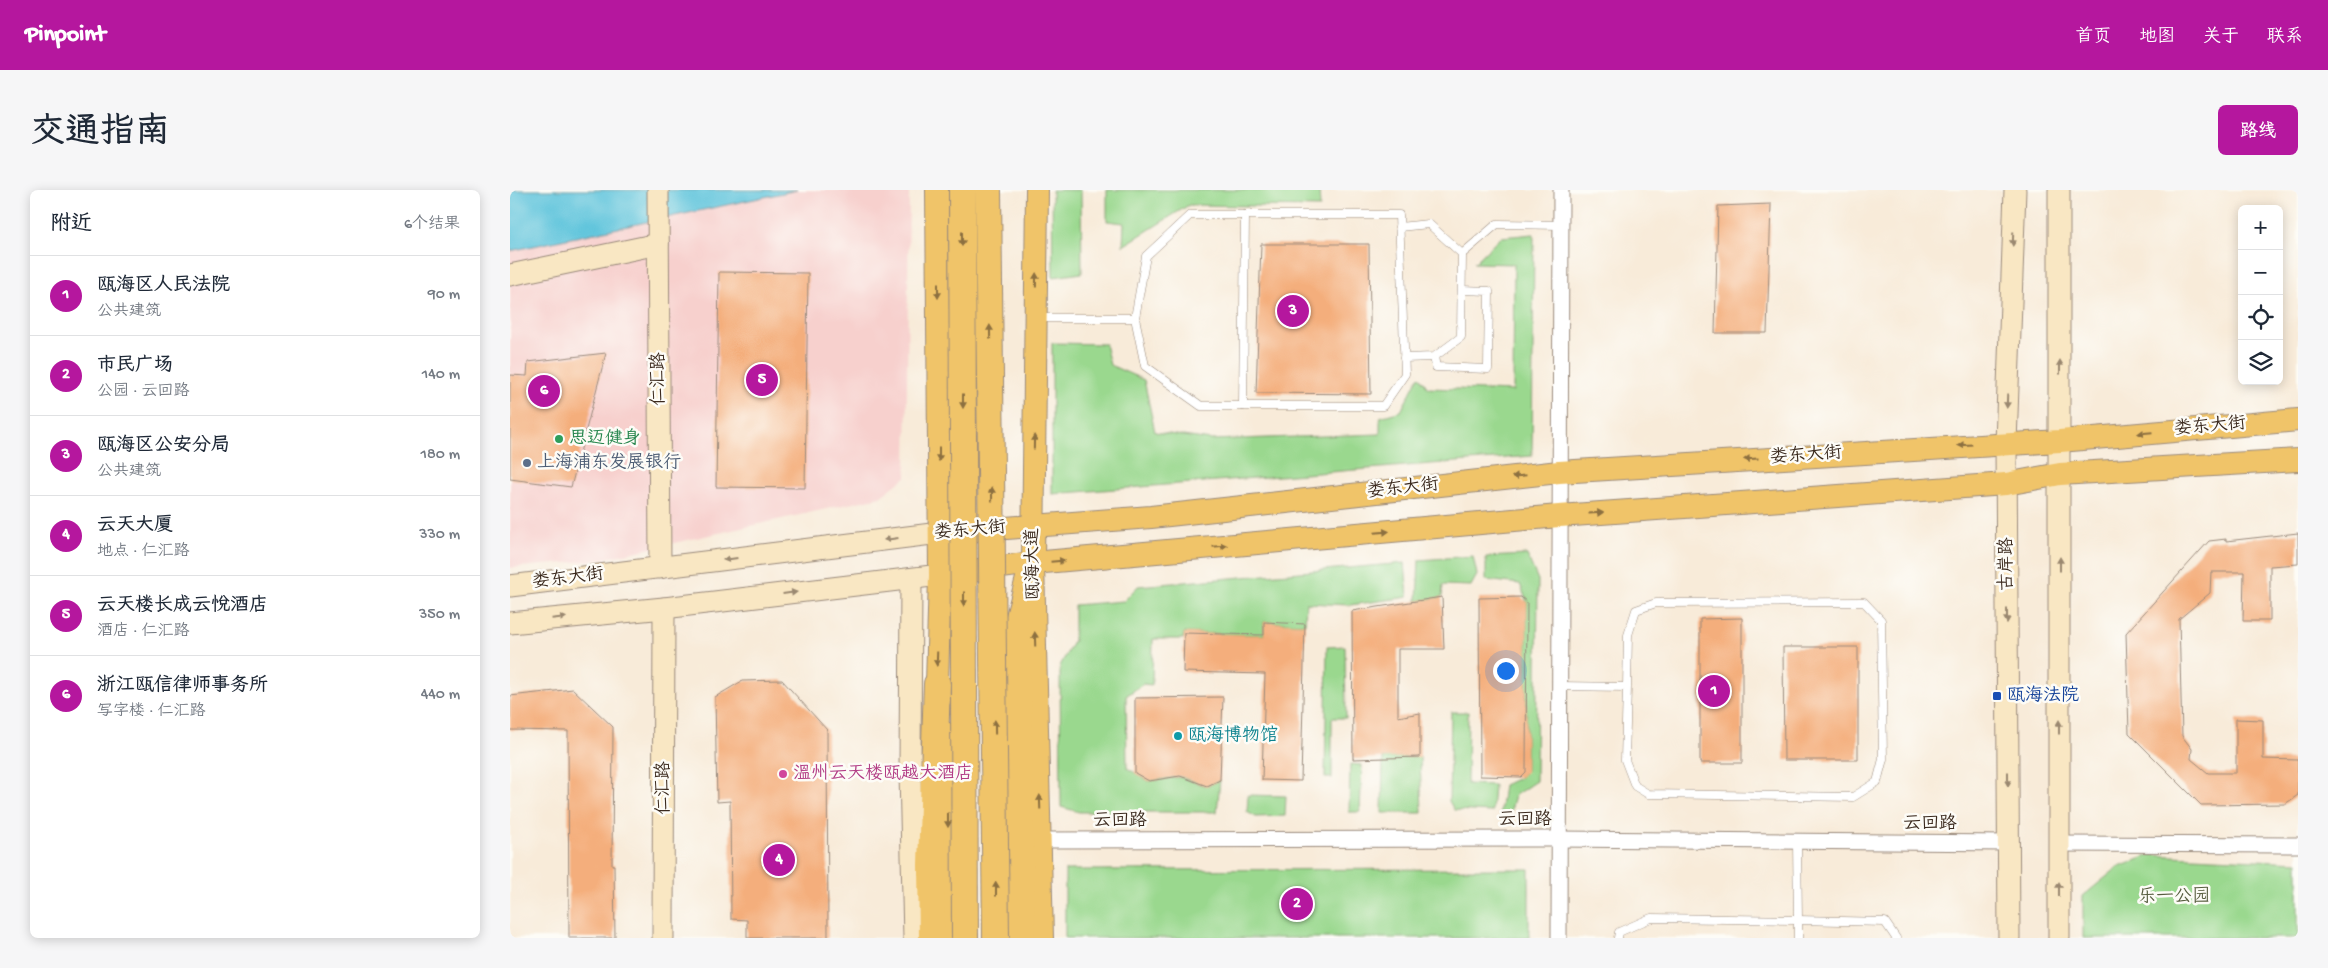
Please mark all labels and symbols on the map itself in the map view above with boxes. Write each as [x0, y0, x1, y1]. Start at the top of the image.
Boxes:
one-way arrow [959, 231, 967, 247]
one-way arrow [2009, 231, 2017, 247]
one-way arrow [1032, 272, 1040, 288]
one-way arrow [934, 283, 942, 299]
pin: 3 [1277, 292, 1309, 330]
one-way arrow [986, 324, 994, 340]
street label: 仁汇路 [648, 352, 670, 406]
one-way arrow [2056, 359, 2064, 375]
pin: 5 [746, 361, 778, 399]
pin: 6 [528, 372, 560, 410]
one-way arrow [959, 393, 967, 409]
one-way arrow [2003, 393, 2011, 409]
street label: 娄东大街 [2173, 412, 2247, 441]
place label: 思迈健身 [569, 428, 641, 450]
one-way arrow [2137, 430, 2153, 438]
marker: 思迈健身 [553, 433, 565, 445]
one-way arrow [1030, 434, 1038, 450]
street label: 娄东大街 [1769, 442, 1843, 469]
one-way arrow [1957, 442, 1973, 450]
one-way arrow [935, 446, 943, 462]
place label: 上海浦东发展银行 [537, 452, 681, 474]
one-way arrow [1743, 456, 1759, 464]
marker: 上海浦东发展银行 [521, 457, 533, 469]
one-way arrow [1511, 472, 1527, 480]
street label: 娄东大街 [1366, 474, 1440, 503]
one-way arrow [988, 486, 996, 502]
one-way arrow [1588, 509, 1604, 517]
street label: 娄东大街 [933, 516, 1007, 545]
street label: 瓯海大道 [1022, 528, 1045, 600]
one-way arrow [1374, 528, 1390, 536]
one-way arrow [883, 535, 899, 543]
street label: 古岸路 [1996, 537, 2018, 591]
one-way arrow [1212, 542, 1228, 550]
one-way arrow [722, 555, 738, 563]
one-way arrow [2056, 556, 2064, 572]
one-way arrow [1050, 557, 1066, 565]
street label: 娄东大街 [531, 563, 605, 594]
one-way arrow [782, 589, 798, 597]
one-way arrow [960, 591, 968, 607]
one-way arrow [2003, 608, 2011, 624]
one-way arrow [551, 614, 567, 622]
one-way arrow [1031, 631, 1039, 647]
one-way arrow [933, 651, 941, 667]
your location [1493, 658, 1519, 684]
pin: 1 [1698, 672, 1730, 710]
place label: 瓯海法院 [2007, 685, 2079, 707]
marker: 瓯海法院 [1991, 690, 2003, 702]
one-way arrow [991, 719, 999, 735]
one-way arrow [2055, 719, 2063, 735]
place label: 瓯海博物馆 [1188, 725, 1278, 747]
marker: 瓯海博物馆 [1172, 730, 1184, 742]
street label: 仁汇路 [653, 761, 675, 815]
place label: 温州云天楼瓯越大酒店 [793, 763, 973, 785]
marker: 温州云天楼瓯越大酒店 [777, 768, 789, 780]
one-way arrow [2004, 771, 2012, 787]
one-way arrow [1036, 794, 1044, 810]
street label: 云回路 [1498, 809, 1552, 831]
street label: 云回路 [1093, 810, 1147, 832]
one-way arrow [944, 812, 952, 828]
street label: 云回路 [1903, 813, 1957, 835]
pin: 4 [763, 841, 795, 879]
one-way arrow [992, 881, 1000, 897]
one-way arrow [2055, 881, 2063, 897]
pin: 2 [1281, 885, 1313, 923]
park label: 乐一公园 [2138, 886, 2210, 908]

